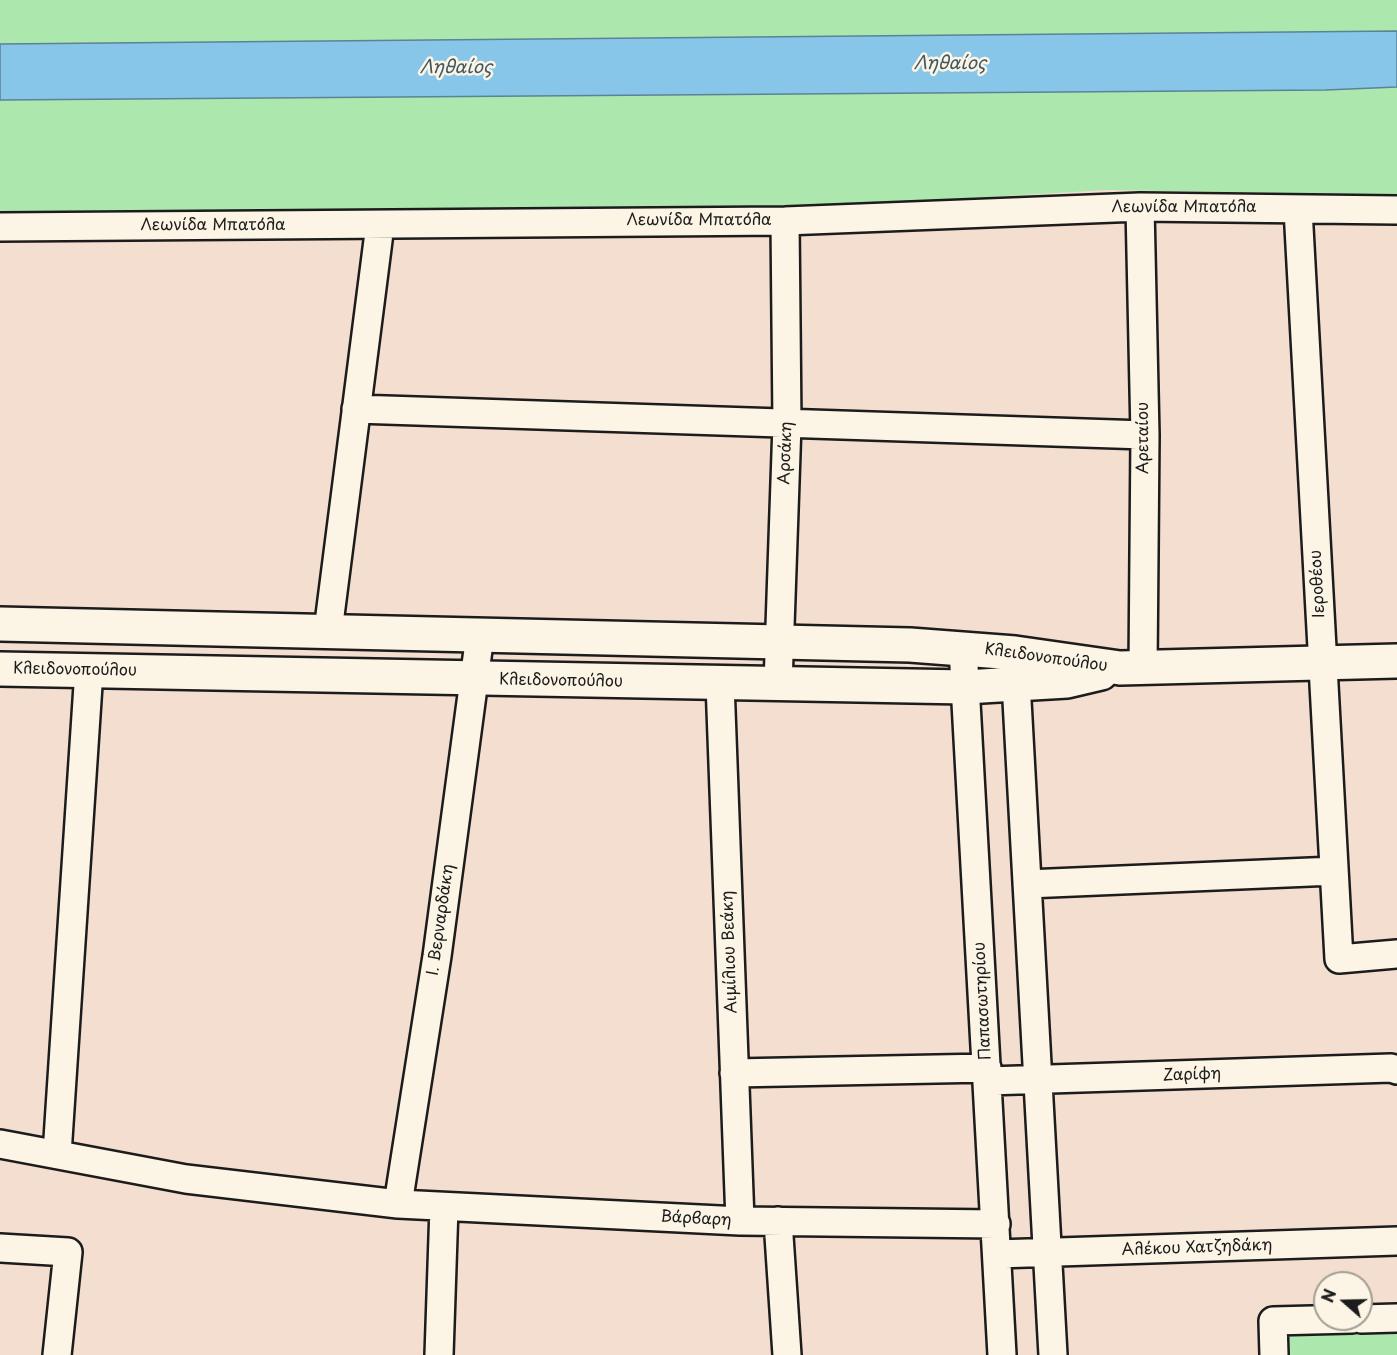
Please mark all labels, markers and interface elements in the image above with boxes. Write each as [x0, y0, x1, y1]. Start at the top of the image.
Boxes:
water label: Ληθαίος [914, 53, 986, 75]
water label: Ληθαίος [420, 57, 492, 79]
street label: Λεωνίδα Μπατόλα [1111, 198, 1257, 218]
street label: Λεωνίδα Μπατόλα [626, 211, 772, 231]
street label: Λεωνίδα Μπατόλα [140, 216, 286, 236]
street label: Αρεταίου [1134, 402, 1154, 474]
street label: Αρσάκη [775, 421, 797, 485]
street label: Ιεροθέου [1307, 549, 1329, 619]
street label: Κλειδονοπούλου [983, 640, 1109, 676]
street label: Κλειδονοπούλου [13, 659, 137, 681]
street label: Κλειδονοπούλου [499, 670, 623, 692]
street label: Ι. Βερναρδάκη [424, 863, 458, 977]
street label: Αιμίλιου Βεάκη [718, 890, 742, 1014]
street label: Παπασωτηρίου [970, 941, 996, 1061]
street label: Ζαρίφη [1163, 1064, 1221, 1086]
street label: Βάρβαρη [660, 1208, 732, 1230]
street label: Αλέκου Χατζηδάκη [1121, 1236, 1273, 1260]
north arrow [1313, 1271, 1373, 1331]
text: N [1315, 1285, 1341, 1306]

